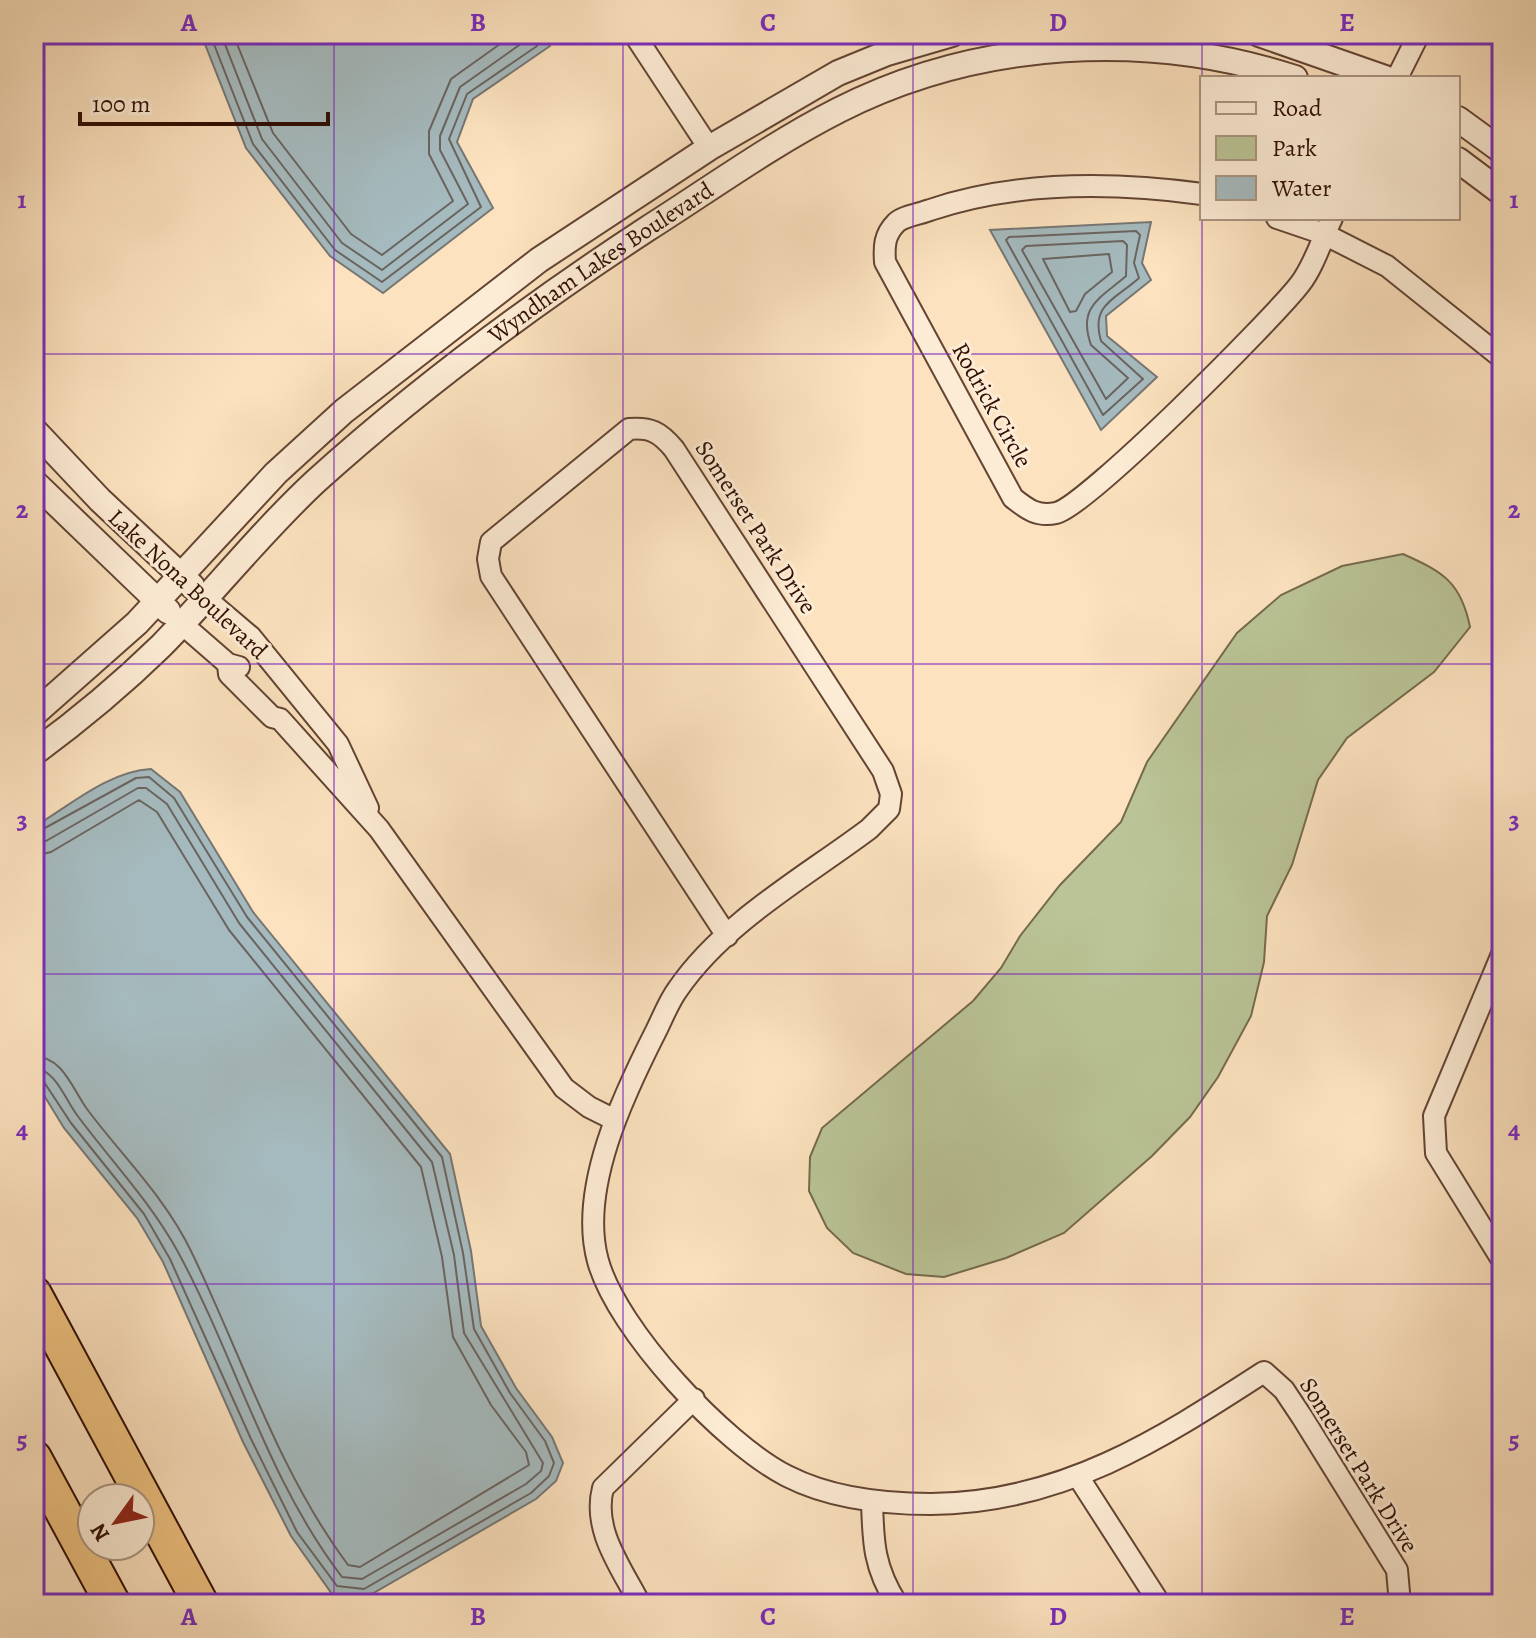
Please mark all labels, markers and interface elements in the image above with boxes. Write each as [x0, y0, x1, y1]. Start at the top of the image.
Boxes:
text: A [180, 5, 198, 40]
text: B [470, 5, 486, 40]
text: C [760, 5, 776, 40]
text: D [1049, 5, 1067, 40]
text: E [1339, 5, 1355, 40]
scale bar [80, 76, 328, 126]
legend [1200, 76, 1460, 220]
text: 100 m [92, 88, 151, 120]
text: Road [1272, 92, 1322, 124]
text: Park [1272, 132, 1317, 164]
text: Water [1271, 172, 1332, 204]
street label: Wyndham Lakes Boulevard [481, 174, 720, 351]
text: 1 [17, 182, 27, 217]
text: 1 [1509, 182, 1519, 217]
street label: Rodrick Circle [944, 337, 1040, 473]
street label: Somerset Park Drive [688, 434, 824, 620]
text: 2 [16, 492, 29, 527]
text: 2 [1508, 492, 1521, 527]
street label: Lake Nona Boulevard [101, 502, 275, 666]
text: 3 [16, 802, 28, 837]
text: 3 [1508, 802, 1520, 837]
text: 4 [16, 1112, 28, 1147]
text: 4 [1508, 1112, 1520, 1147]
street label: Somerset Park Drive [1292, 1371, 1426, 1559]
text: 5 [16, 1422, 28, 1457]
text: 5 [1508, 1422, 1520, 1457]
north arrow [76, 1482, 156, 1562]
text: N [83, 1517, 117, 1547]
text: A [180, 1599, 198, 1634]
text: B [470, 1599, 486, 1634]
text: C [760, 1599, 776, 1634]
text: D [1049, 1599, 1067, 1634]
text: E [1339, 1599, 1355, 1634]

